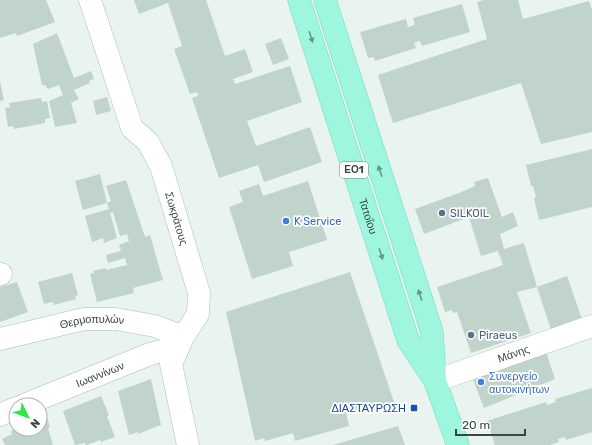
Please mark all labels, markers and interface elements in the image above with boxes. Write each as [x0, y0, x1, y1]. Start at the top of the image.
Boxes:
one-way arrow [308, 31, 314, 43]
road number: ΕΟ1 [340, 162, 368, 178]
one-way arrow [376, 165, 382, 177]
street label: Σωκράτους [163, 190, 191, 247]
street label: Τατοΐου [356, 197, 380, 236]
place label: SILKOIL [450, 207, 489, 220]
marker: SILKOIL [437, 208, 447, 218]
place label: K Service [294, 215, 341, 228]
marker: K Service [281, 216, 291, 226]
one-way arrow [378, 249, 384, 261]
one-way arrow [417, 288, 423, 300]
street label: Θερμοπυλών [58, 312, 126, 331]
place label: Piraeus [479, 329, 518, 342]
marker: Piraeus [466, 330, 476, 340]
street label: Μάνης [496, 342, 531, 365]
street label: Ιωαννίνων [74, 358, 127, 390]
place label: Συνεργείο αυτοκινήτων [489, 370, 550, 396]
marker: Συνεργείο αυτοκινήτων [476, 377, 486, 387]
north arrow [8, 397, 48, 437]
place label: ΔΙΑΣΤΑΥΡΩΣΗ [331, 402, 406, 415]
marker: ΔΙΑΣΤΑΥΡΩΣΗ [409, 403, 419, 413]
scale bar [456, 411, 525, 437]
text: N [28, 416, 43, 431]
text: 20 m [462, 418, 490, 432]

